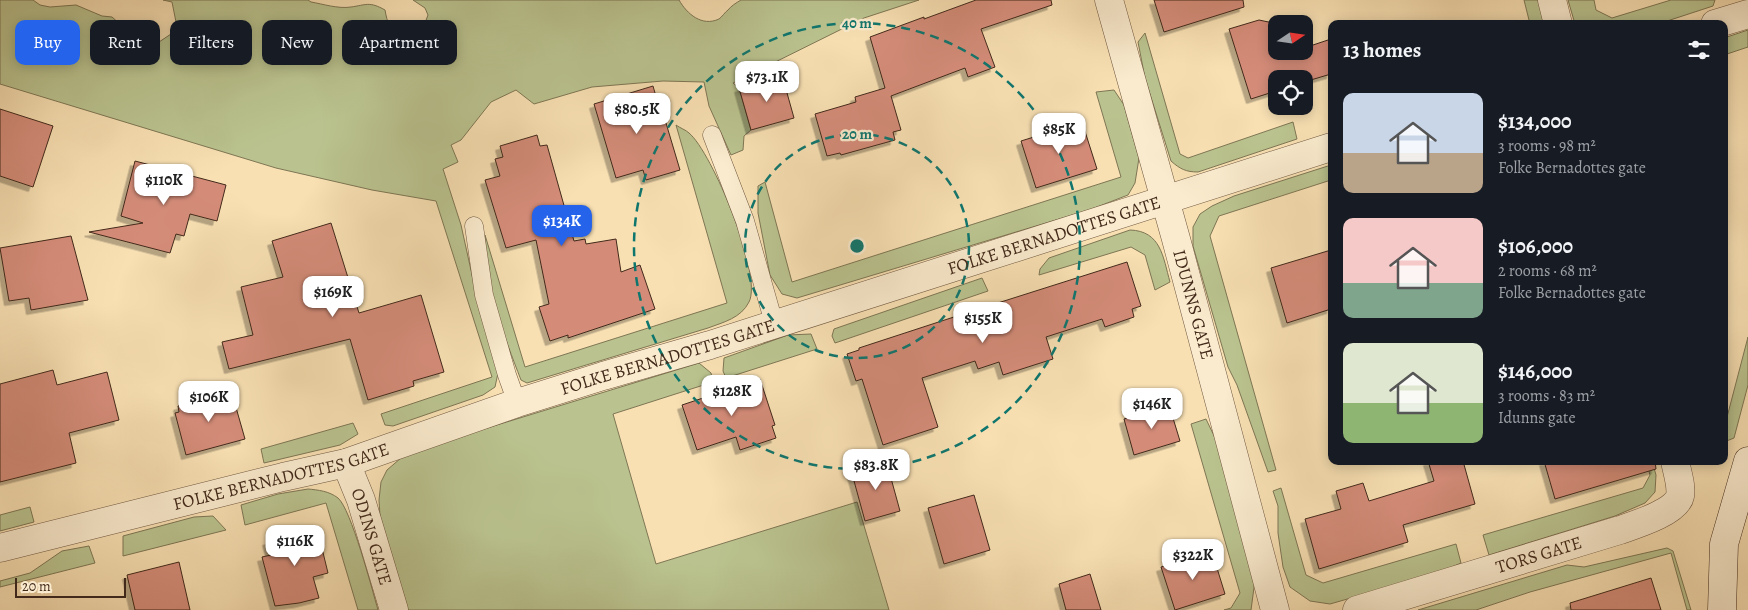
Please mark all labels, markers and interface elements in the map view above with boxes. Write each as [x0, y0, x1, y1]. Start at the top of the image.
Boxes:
text: 40 m [842, 13, 872, 33]
north arrow [1268, 15, 1312, 60]
map controls [1268, 15, 1313, 115]
chip: Buy [15, 20, 80, 65]
chip: Rent [90, 20, 160, 65]
chip: Filters [170, 20, 252, 65]
chip: New [262, 20, 332, 65]
chip: Apartment [342, 20, 457, 65]
text: 13 homes [1343, 36, 1421, 64]
icon: filters [1685, 36, 1713, 64]
pin: $73.1K [726, 61, 808, 103]
text: $73.1K [746, 66, 788, 88]
button: locate [1268, 70, 1313, 115]
pin: $80.5K [596, 92, 678, 135]
text: $80.5K [615, 98, 659, 120]
text: $134,000 [1498, 107, 1572, 135]
pin: $85K [1029, 112, 1089, 155]
icon: home [1383, 113, 1443, 173]
text: $85K [1043, 118, 1075, 140]
text: 20 m [842, 124, 872, 144]
text: 3 rooms · 98 m² [1498, 135, 1596, 157]
text: Folke Bernadottes gate [1498, 157, 1646, 179]
pin: $110K [129, 164, 199, 206]
text: $110K [145, 169, 183, 191]
street label: FOLKE BERNADOTTES GATE [944, 190, 1164, 281]
pin: $134K [527, 204, 597, 247]
text: $134K [543, 210, 581, 232]
text: $106,000 [1498, 232, 1573, 260]
centre of rings [848, 237, 866, 255]
icon: home [1383, 238, 1443, 298]
street label: IDUNNS GATE [1167, 247, 1220, 362]
text: 2 rooms · 68 m² [1498, 260, 1597, 282]
pin: $169K [298, 276, 368, 318]
text: $169K [314, 281, 352, 303]
text: Folke Bernadottes gate [1498, 282, 1646, 304]
pin: $155K [948, 302, 1018, 344]
text: $155K [964, 307, 1002, 329]
street label: FOLKE BERNADOTTES GATE [557, 313, 778, 401]
text: $146,000 [1498, 357, 1572, 385]
icon: home [1383, 363, 1443, 423]
pin: $128K [697, 374, 767, 417]
pin: $106K [174, 380, 244, 423]
text: $128K [712, 380, 752, 402]
text: 3 rooms · 83 m² [1498, 385, 1595, 407]
text: $106K [189, 386, 229, 408]
pin: $146K [1117, 388, 1187, 430]
text: $146K [1133, 393, 1171, 415]
text: Idunns gate [1498, 407, 1576, 429]
street label: FOLKE BERNADOTTES GATE [170, 437, 392, 516]
pin: $83.8K [835, 448, 917, 491]
text: $83.8K [854, 454, 898, 476]
street label: ODINS GATE [345, 484, 398, 588]
pin: $116K [260, 524, 330, 567]
text: $116K [277, 530, 313, 552]
street label: TORS GATE [1493, 530, 1585, 579]
pin: $322K [1158, 538, 1228, 581]
text: $322K [1173, 544, 1213, 566]
scale bar [15, 575, 126, 598]
text: 20 m [22, 577, 51, 596]

